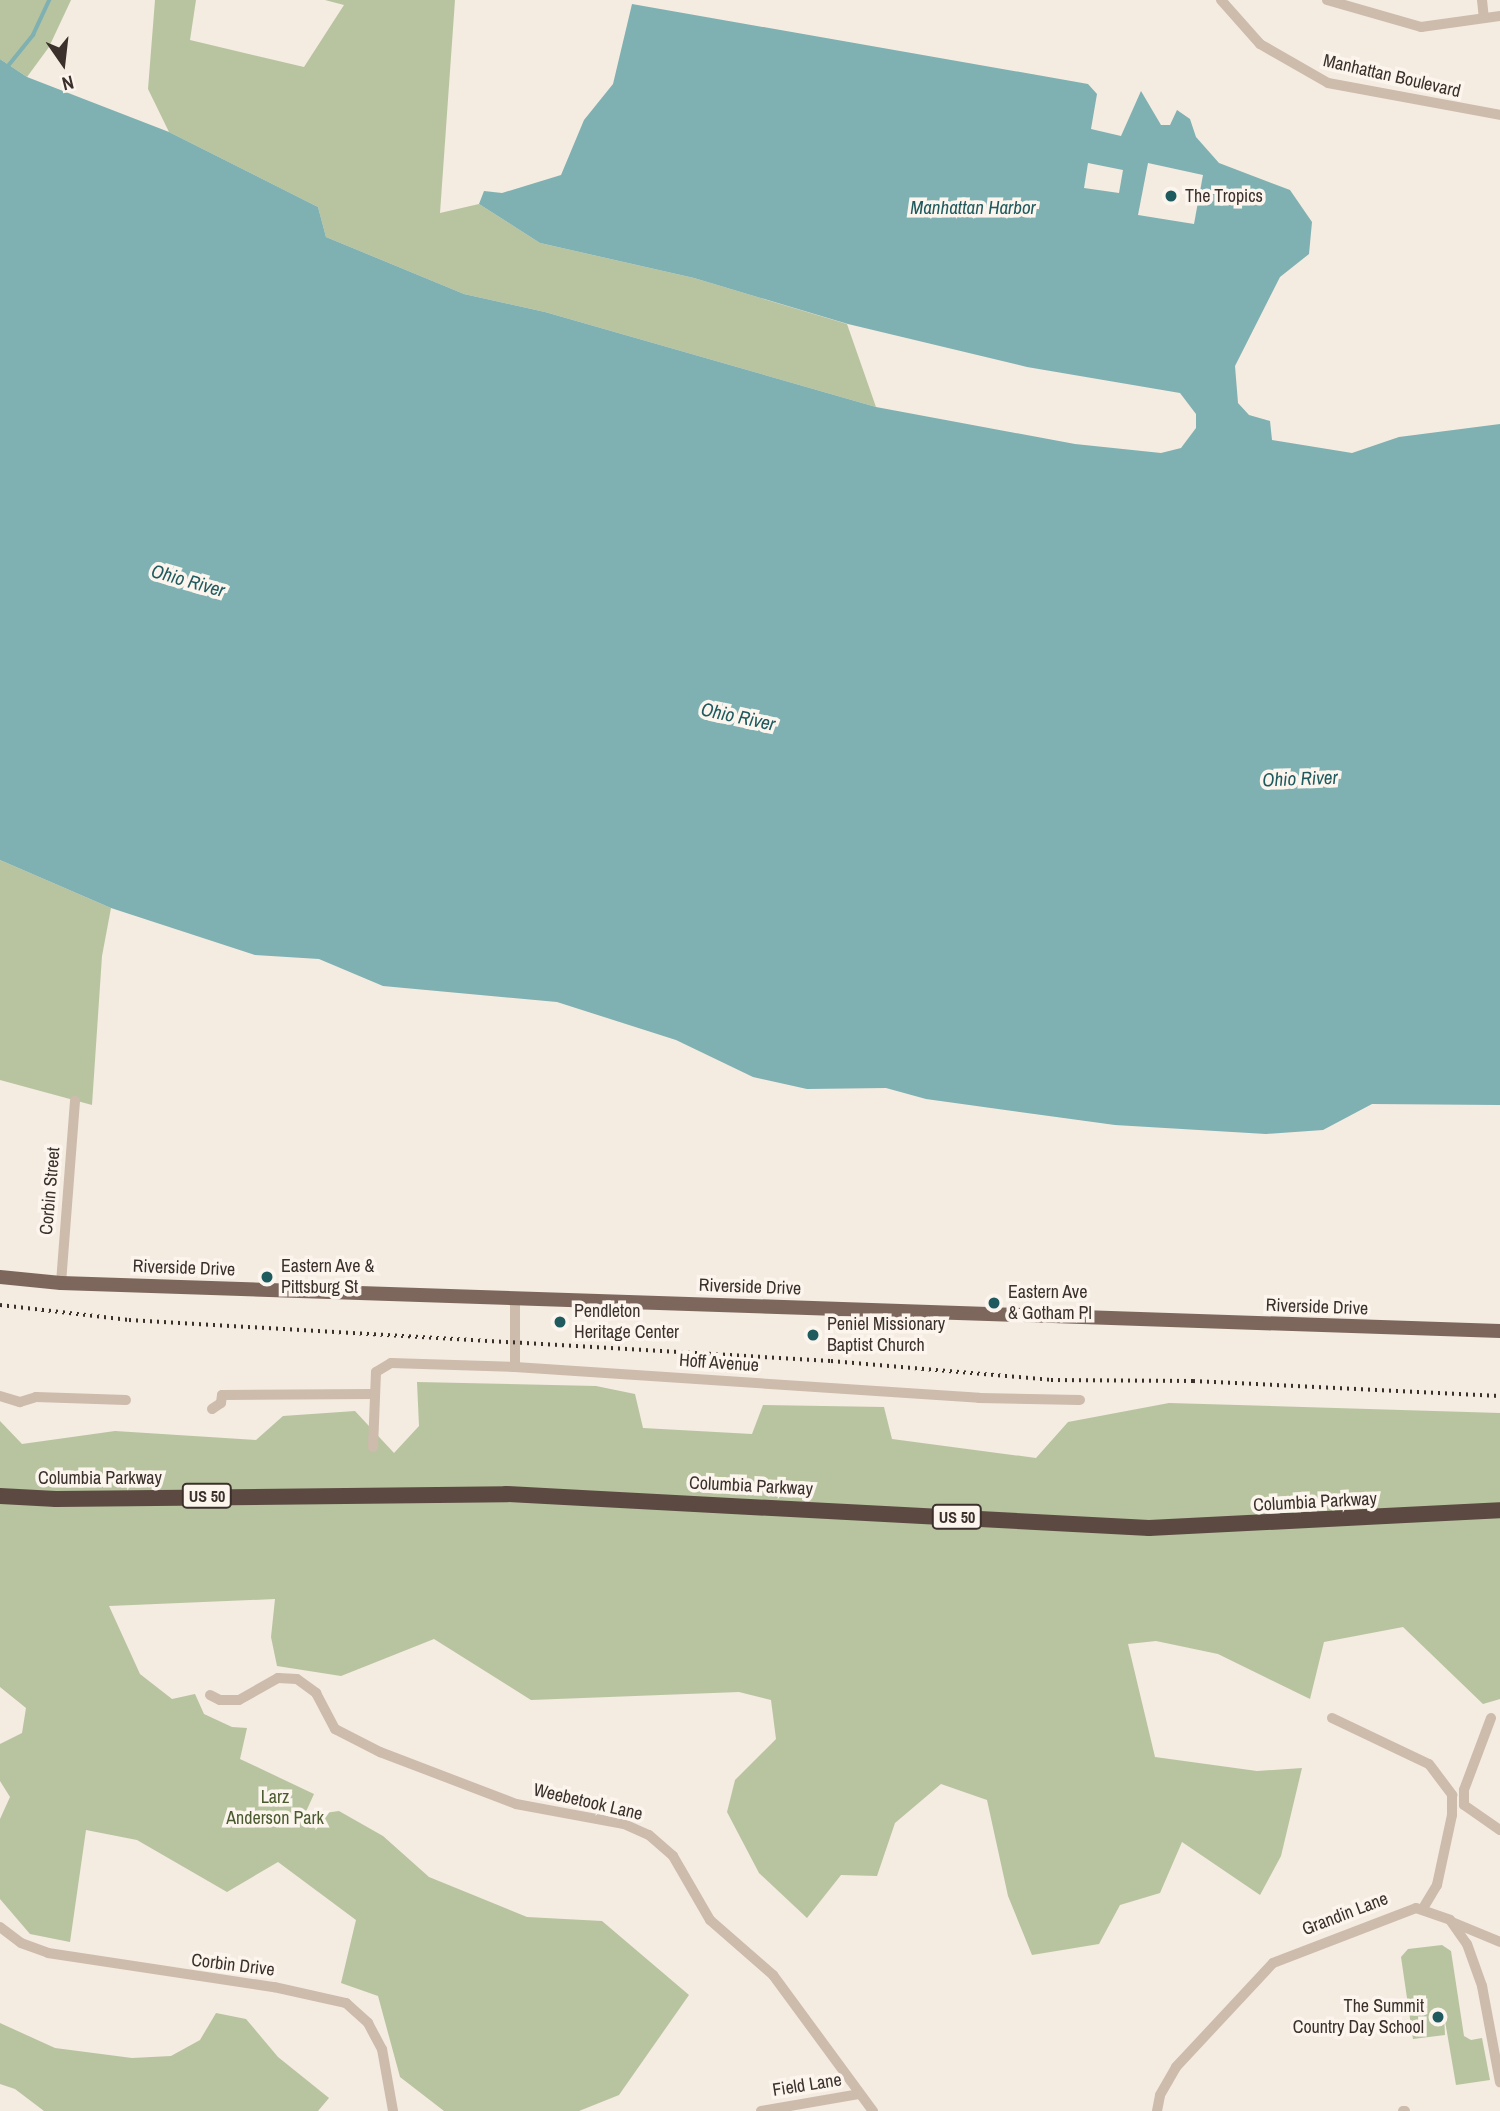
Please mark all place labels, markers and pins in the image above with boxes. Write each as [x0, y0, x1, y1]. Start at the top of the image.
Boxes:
place label: The Tropics [1185, 185, 1263, 207]
marker: The Tropics [1163, 188, 1179, 204]
place label: Eastern Ave & Pittsburg St [281, 1256, 375, 1298]
marker: Eastern Ave & Pittsburg St [259, 1269, 275, 1285]
place label: Eastern Ave & Gotham Pl [1008, 1282, 1092, 1324]
marker: Eastern Ave & Gotham Pl [986, 1295, 1002, 1311]
place label: Pendleton Heritage Center [574, 1301, 679, 1344]
marker: Pendleton Heritage Center [552, 1314, 568, 1330]
place label: Peniel Missionary Baptist Church [827, 1314, 945, 1356]
marker: Peniel Missionary Baptist Church [805, 1327, 821, 1343]
place label: The Summit Country Day School [1293, 1996, 1424, 2038]
marker: The Summit Country Day School [1430, 2009, 1446, 2025]

